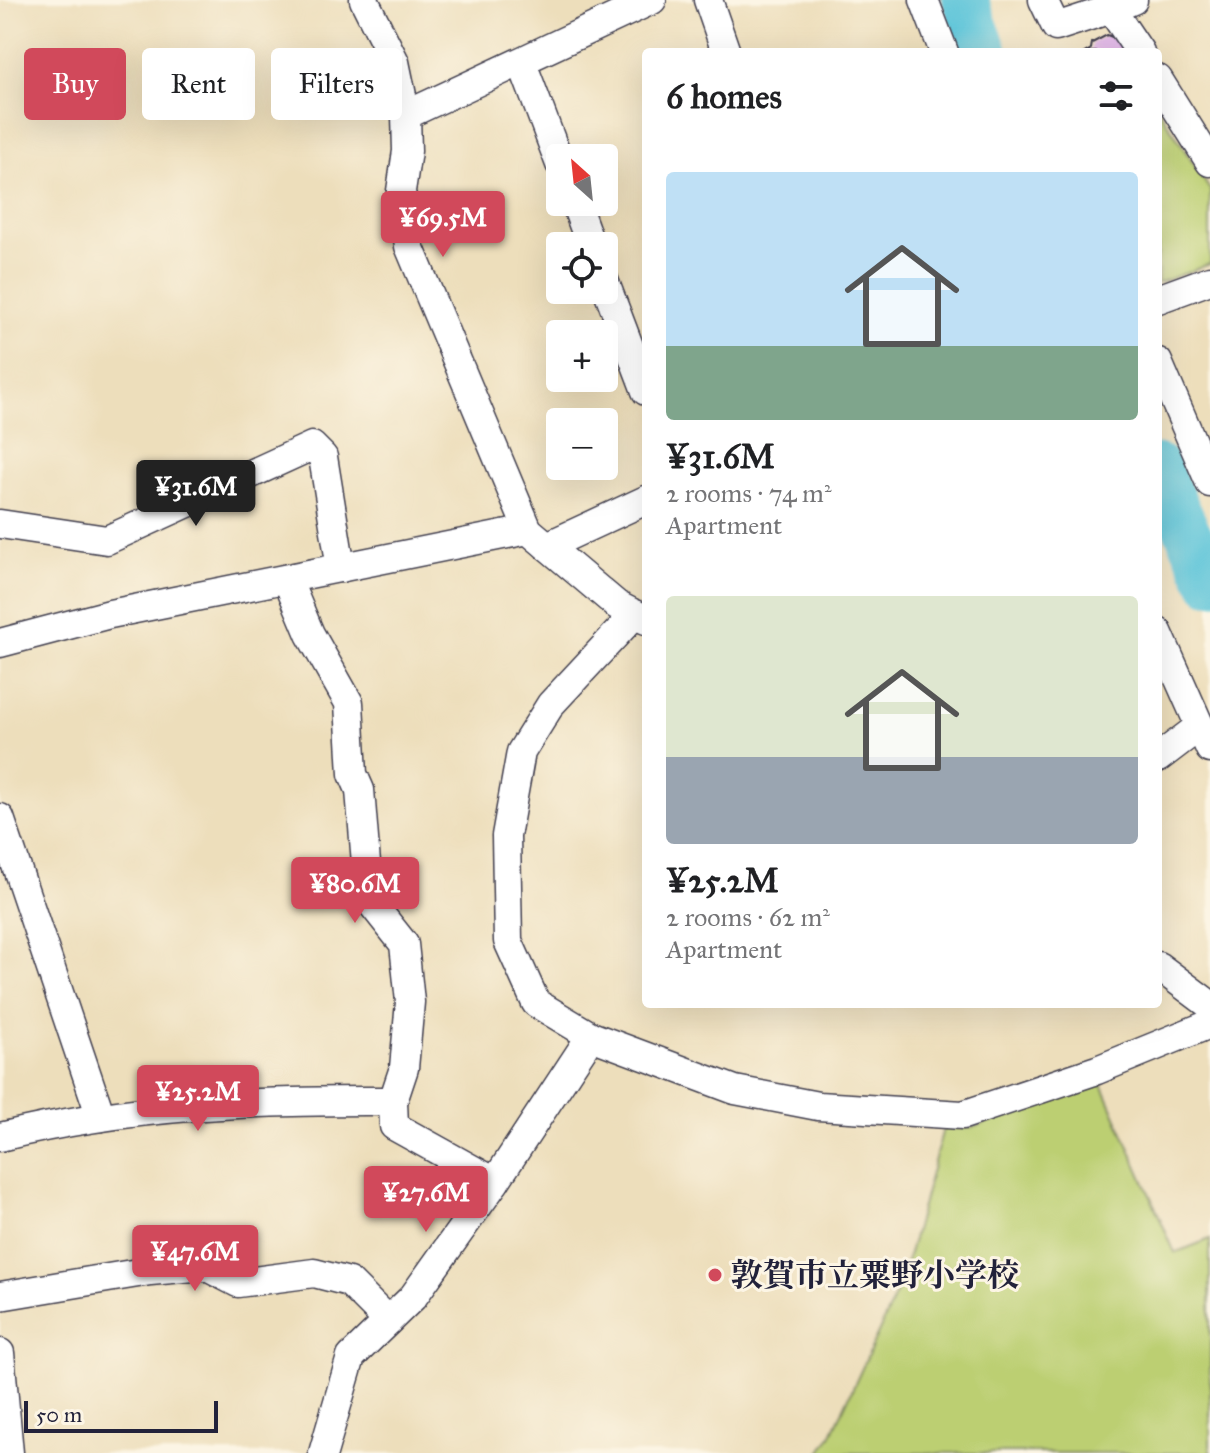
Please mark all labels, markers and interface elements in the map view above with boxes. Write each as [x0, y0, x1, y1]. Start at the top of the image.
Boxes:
chip: Buy [24, 48, 126, 120]
chip: Rent [142, 48, 255, 120]
chip: Filters [271, 48, 402, 120]
icon: filters [1094, 74, 1138, 118]
text: 6 homes [666, 76, 782, 117]
north arrow [546, 144, 618, 216]
map controls [546, 144, 618, 480]
pin: ¥69.5M [378, 191, 508, 259]
text: ¥69.5M [399, 201, 487, 233]
icon: home [830, 224, 974, 368]
button: locate [546, 232, 618, 304]
button: + [546, 320, 618, 392]
button: − [546, 408, 618, 480]
text: ¥31.6M [666, 436, 775, 477]
pin: ¥31.6M [131, 460, 261, 528]
text: ¥31.6M [154, 470, 238, 502]
text: 2 rooms · 74 m² [666, 477, 832, 509]
text: Apartment [666, 509, 782, 541]
icon: home [830, 648, 974, 792]
pin: ¥80.6M [290, 857, 420, 925]
text: ¥25.2M [666, 860, 779, 901]
text: ¥80.6M [309, 867, 401, 899]
text: 2 rooms · 62 m² [666, 901, 830, 933]
text: Apartment [666, 933, 782, 965]
pin: ¥25.2M [133, 1065, 263, 1133]
text: ¥25.2M [155, 1075, 241, 1107]
pin: ¥27.6M [361, 1166, 491, 1234]
text: ¥27.6M [382, 1176, 470, 1208]
pin: ¥47.6M [130, 1225, 260, 1293]
text: ¥47.6M [150, 1235, 240, 1267]
place label: 敦賀市立粟野小学校 [731, 1256, 1019, 1295]
marker: 敦賀市立粟野小学校 [706, 1266, 724, 1284]
scale bar [24, 1397, 218, 1433]
text: 50 m [36, 1401, 82, 1428]

